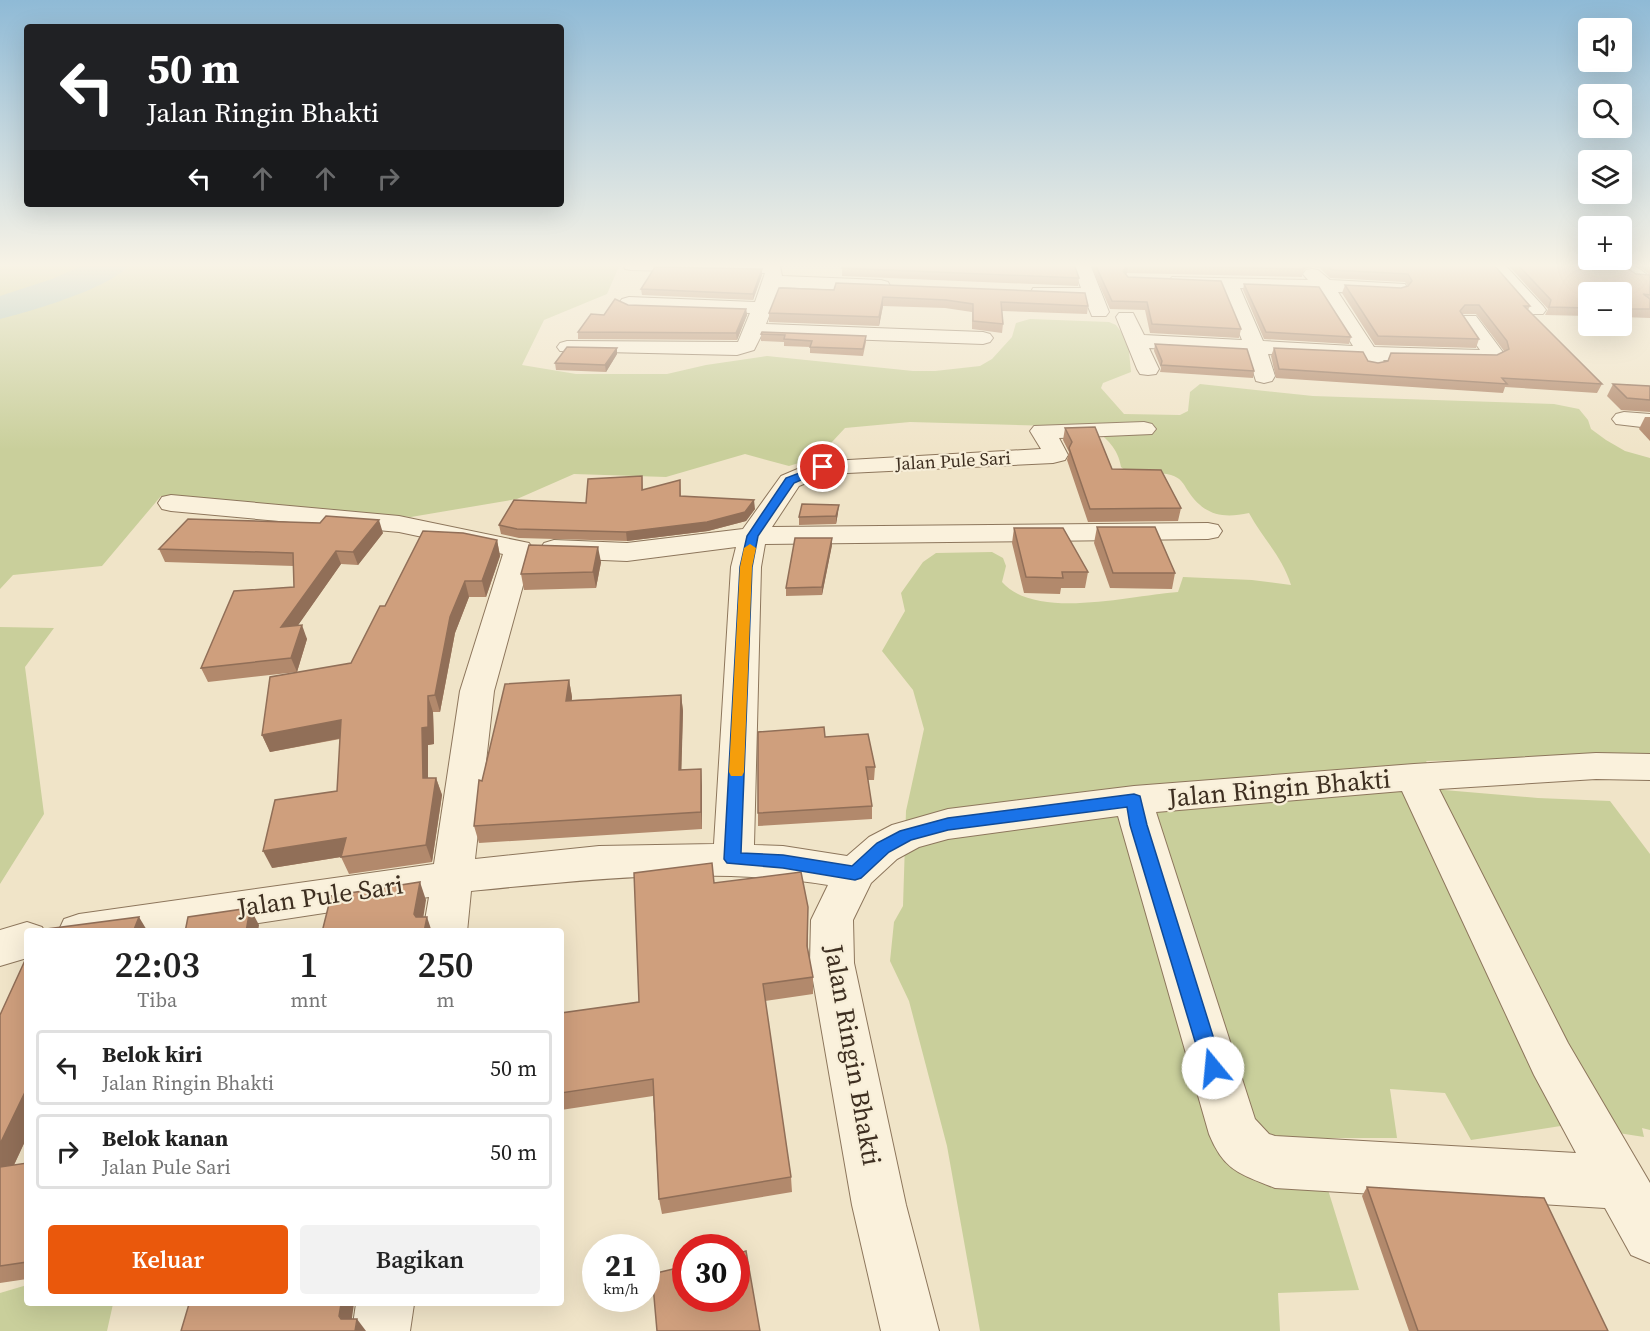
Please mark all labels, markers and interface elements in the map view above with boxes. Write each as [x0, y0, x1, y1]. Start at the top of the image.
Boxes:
map controls [1578, 18, 1632, 336]
button: sound [1578, 18, 1632, 72]
text: 50 m [147, 39, 240, 97]
icon: left [48, 48, 126, 126]
button: search [1578, 84, 1632, 138]
text: Jalan Ringin Bhakti [147, 94, 379, 131]
button: layers [1578, 150, 1632, 204]
icon: left [183, 162, 216, 195]
icon: ahead [246, 162, 279, 195]
icon: ahead [309, 162, 342, 195]
icon: right [372, 162, 405, 195]
button: + [1578, 216, 1632, 270]
button: − [1578, 282, 1632, 336]
pin [797, 441, 848, 492]
street label: Jalan Pule Sari [893, 445, 1011, 476]
icon: arrive [806, 450, 839, 483]
street label: Jalan Ringin Bhakti [1165, 760, 1392, 816]
street label: Jalan Pule Sari [234, 867, 405, 926]
text: 22:03 [114, 940, 200, 989]
text: 1 [299, 940, 318, 989]
text: 250 [417, 940, 474, 989]
street label: Jalan Ringin Bhakti [816, 941, 890, 1168]
text: Tiba [137, 986, 177, 1014]
text: mnt [290, 986, 327, 1014]
text: m [436, 986, 455, 1014]
position arrow [1181, 1036, 1245, 1100]
text: Belok kiri [102, 1039, 202, 1069]
icon: left [51, 1051, 84, 1084]
text: 50 m [490, 1053, 537, 1083]
text: Jalan Ringin Bhakti [102, 1069, 274, 1097]
text: Belok kanan [102, 1123, 228, 1153]
icon: right [51, 1135, 84, 1168]
text: 50 m [490, 1137, 537, 1167]
text: Jalan Pule Sari [102, 1153, 231, 1181]
button: Keluar [48, 1225, 288, 1294]
button: Bagikan [300, 1225, 540, 1294]
speed limit sign: 30 [672, 1234, 750, 1312]
text: 21 [605, 1245, 637, 1286]
text: km/h [603, 1278, 639, 1299]

